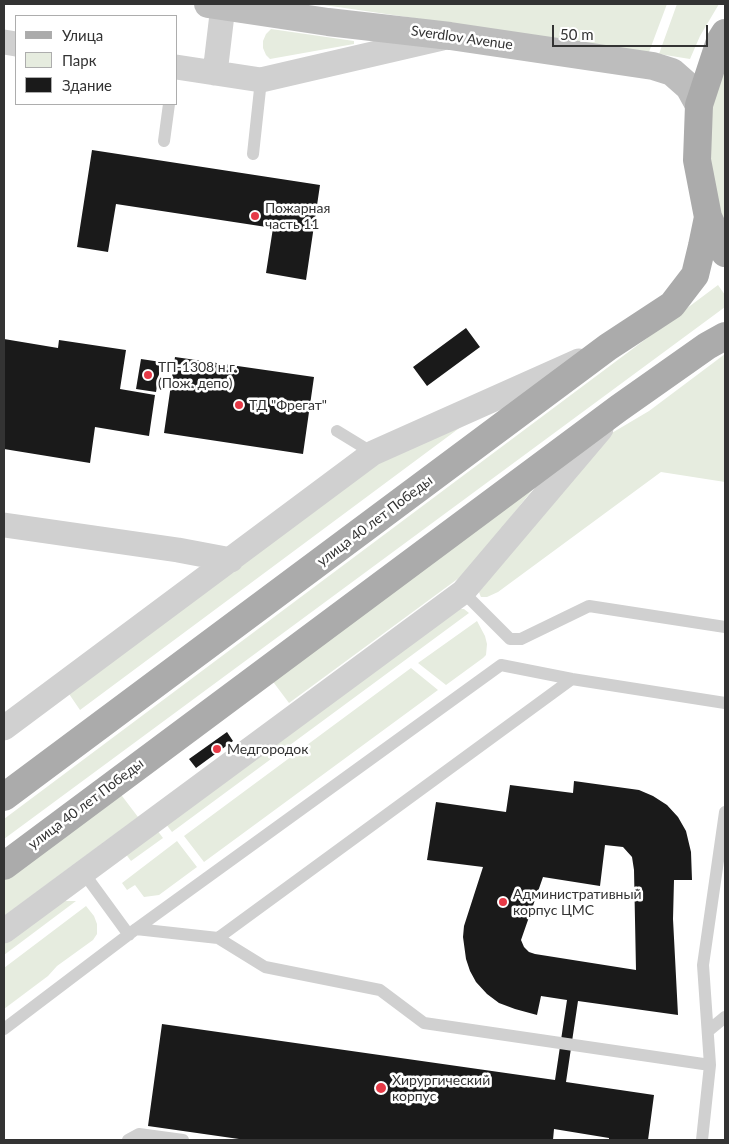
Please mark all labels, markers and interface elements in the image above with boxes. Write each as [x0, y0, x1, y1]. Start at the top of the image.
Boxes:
legend [15, 15, 178, 105]
scale bar [554, 15, 710, 47]
street label: Sverdlov Avenue [410, 23, 514, 53]
text: 50 m [560, 25, 594, 43]
text: Улица [62, 26, 103, 44]
text: Парк [62, 51, 96, 69]
text: Здание [62, 76, 112, 94]
place label: Пожарная часть 11 [265, 200, 330, 232]
marker: Пожарная часть 11 [249, 210, 261, 222]
place label: ТП-1308 н.г. (Пож. депо) [158, 359, 237, 392]
marker: ТП-1308 н.г. (Пож. депо) [142, 369, 154, 381]
place label: ТД "Фрегат" [249, 397, 327, 413]
marker: ТД "Фрегат" [233, 399, 245, 411]
street label: улица 40 лет Победы [314, 472, 436, 570]
place label: Медгородок [227, 741, 308, 757]
marker: Медгородок [211, 743, 223, 755]
street label: улица 40 лет Победы [25, 755, 147, 853]
place label: Административный корпус ЦМС [513, 886, 642, 919]
marker: Административный корпус ЦМС [497, 896, 509, 908]
place label: Хирургический корпус [392, 1072, 490, 1104]
marker: Хирургический корпус [374, 1081, 388, 1095]

